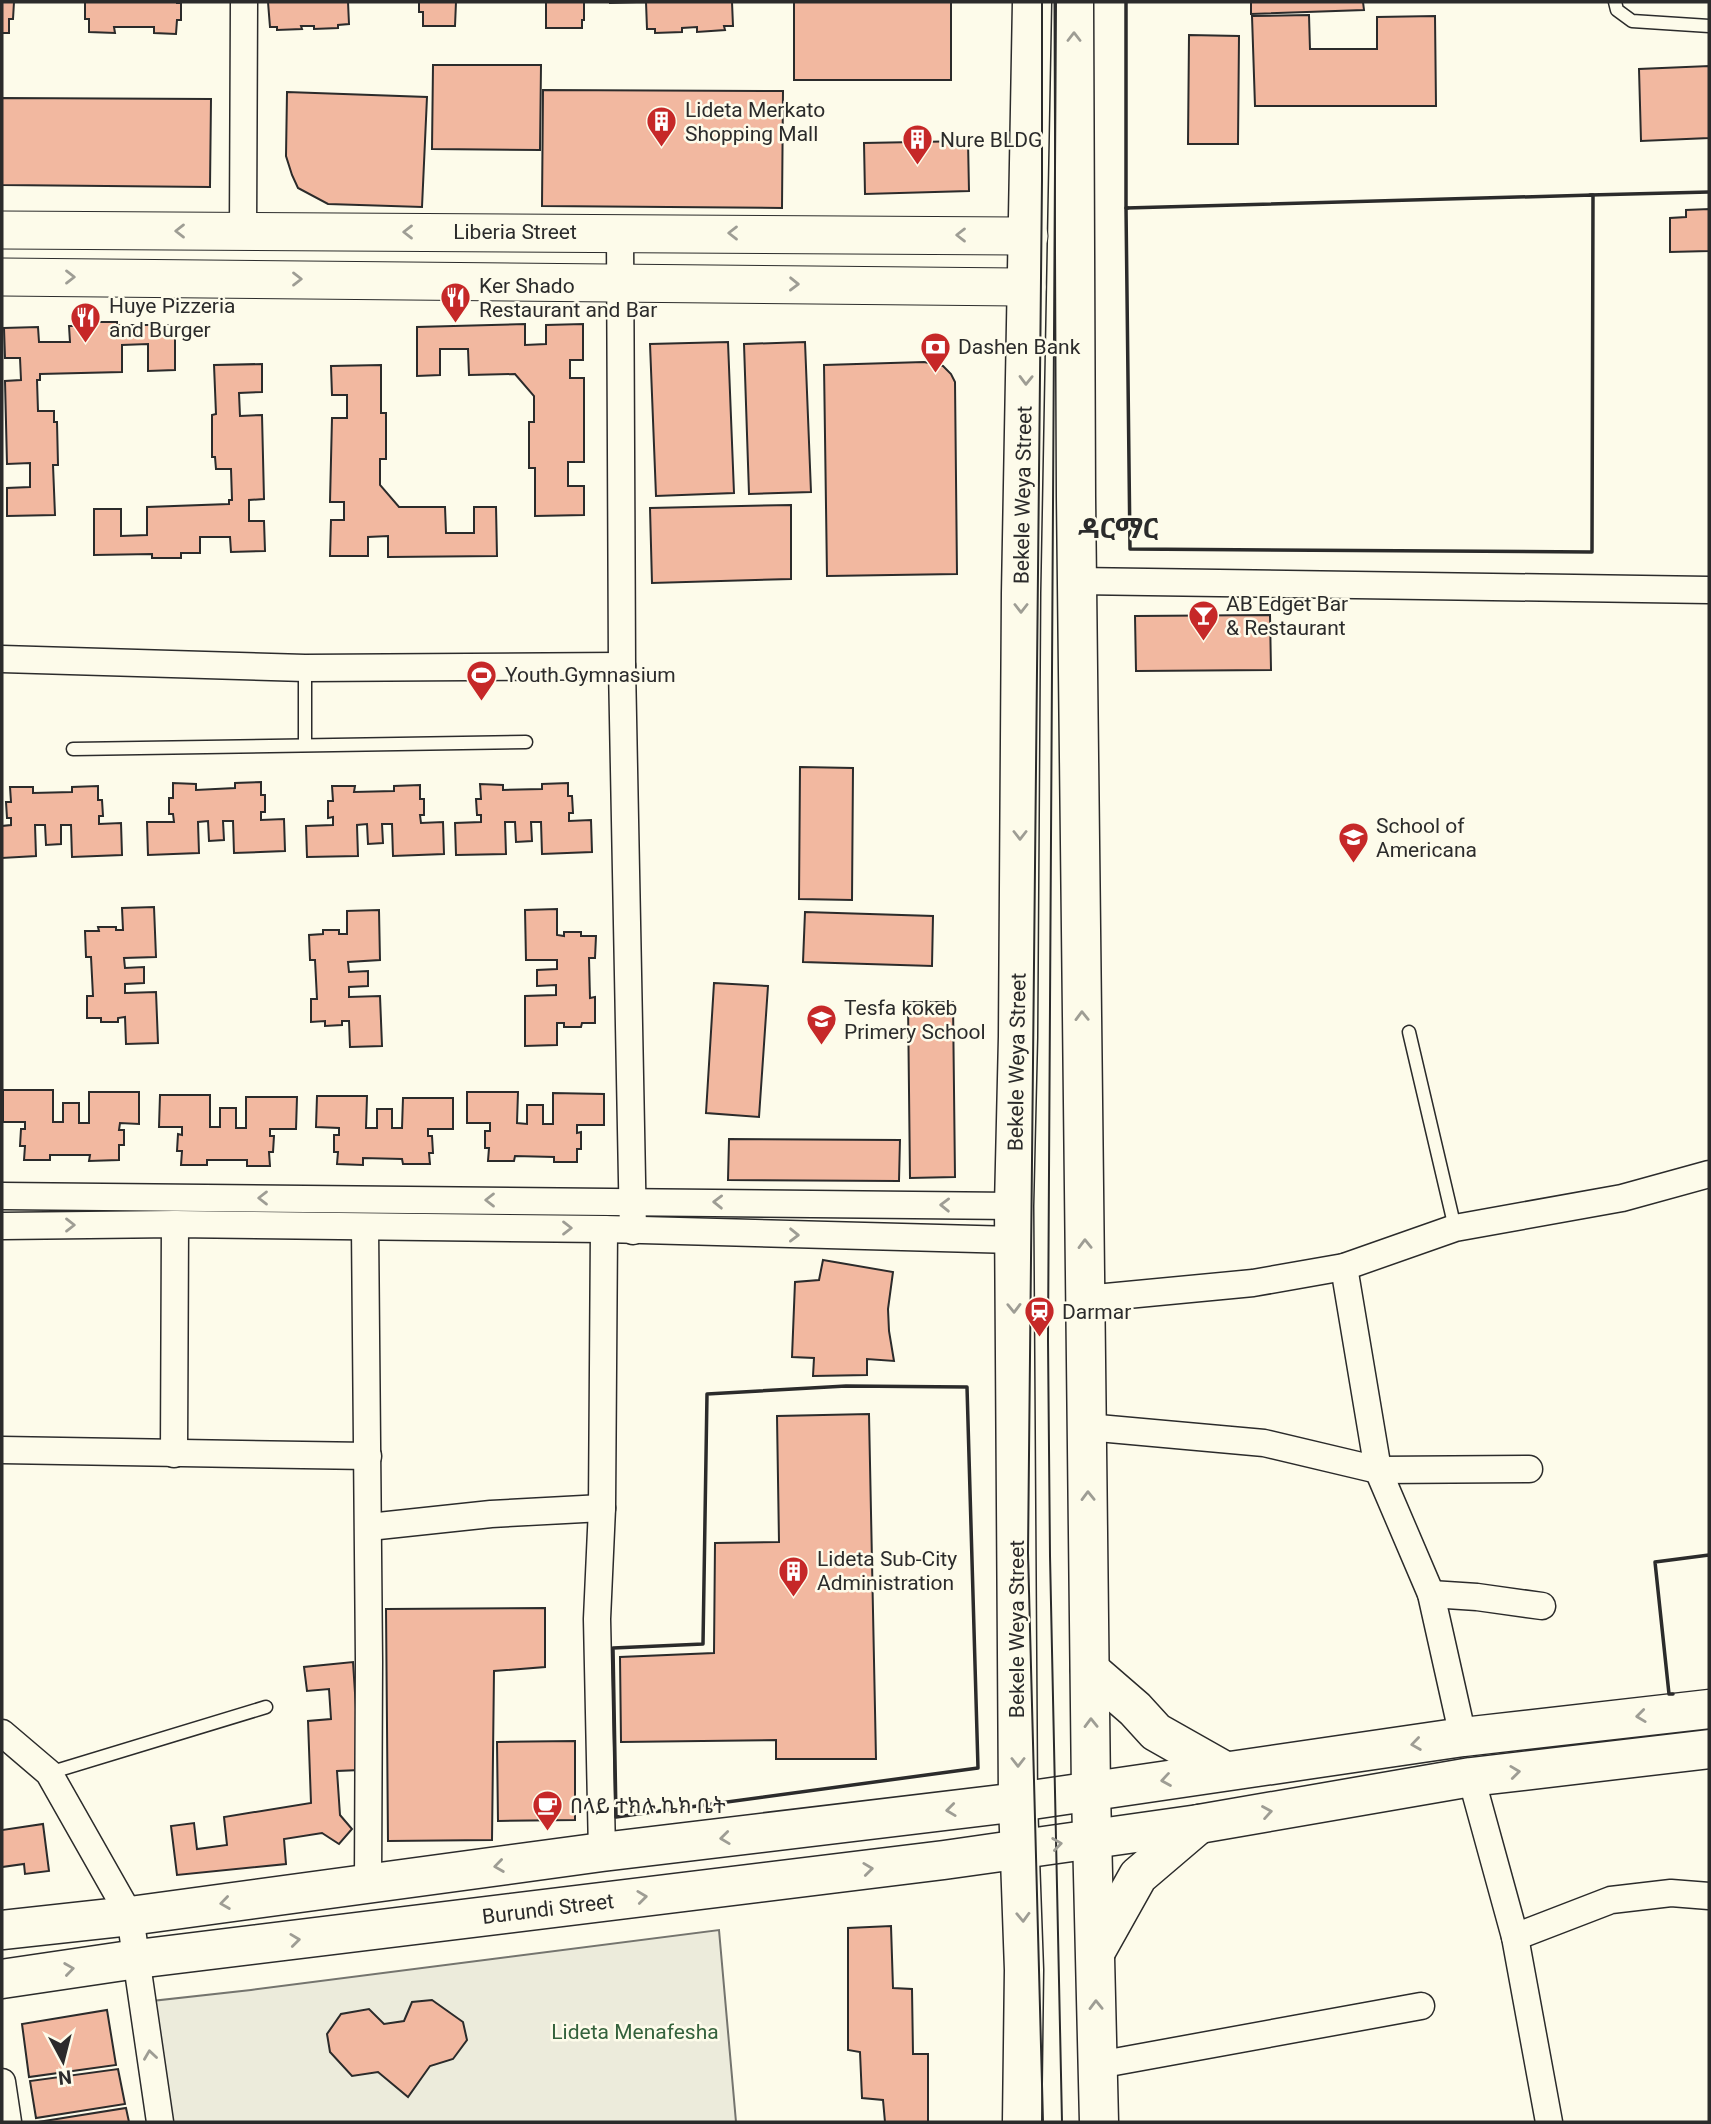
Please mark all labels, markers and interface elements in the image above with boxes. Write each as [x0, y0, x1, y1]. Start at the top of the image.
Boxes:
one-way arrow [1066, 31, 1082, 42]
place label: Lideta Merkato Shopping Mall [685, 98, 825, 146]
building icon: Lideta Merkato Shopping Mall [645, 105, 679, 149]
building icon: Nure BLDG [900, 123, 934, 167]
place label: Nure BLDG [940, 128, 1042, 152]
street label: Liberia Street [453, 220, 577, 244]
one-way arrow [175, 223, 185, 239]
one-way arrow [402, 224, 413, 240]
one-way arrow [728, 225, 738, 241]
one-way arrow [955, 227, 966, 243]
one-way arrow [65, 269, 76, 285]
one-way arrow [293, 271, 303, 287]
place label: Ker Shado Restaurant and Bar [479, 274, 657, 322]
one-way arrow [789, 277, 800, 292]
restaurant icon: Ker Shado Restaurant and Bar [439, 281, 473, 325]
place label: Huye Pizzeria and Burger [109, 294, 236, 342]
restaurant icon: Huye Pizzeria and Burger [69, 301, 103, 345]
bank icon: Dashen Bank [918, 330, 952, 374]
place label: Dashen Bank [958, 335, 1081, 359]
one-way arrow [1018, 375, 1033, 386]
street label: Bekele Weya Street [1009, 405, 1037, 584]
district label: ዳርማር [1078, 512, 1159, 545]
place label: AB Edget Bar & Restaurant [1226, 592, 1348, 640]
bar icon: AB Edget Bar & Restaurant [1186, 599, 1220, 643]
one-way arrow [1013, 603, 1029, 613]
sports icon: Youth Gymnasium [465, 658, 499, 702]
place label: Youth Gymnasium [505, 663, 676, 687]
place label: School of Americana [1376, 814, 1477, 862]
school or university icon: School of Americana [1336, 821, 1370, 865]
one-way arrow [1012, 830, 1028, 841]
street label: Bekele Weya Street [1003, 972, 1031, 1151]
place label: Tesfa kokeb Primery School [844, 996, 986, 1044]
school or university icon: Tesfa kokeb Primery School [804, 1003, 838, 1047]
one-way arrow [1074, 1011, 1090, 1021]
one-way arrow [257, 1190, 268, 1206]
one-way arrow [485, 1192, 496, 1207]
one-way arrow [712, 1194, 723, 1210]
one-way arrow [940, 1197, 950, 1213]
one-way arrow [65, 1217, 76, 1233]
one-way arrow [562, 1220, 573, 1236]
one-way arrow [789, 1227, 800, 1242]
one-way arrow [1077, 1238, 1093, 1249]
station icon: Darmar [1022, 1295, 1056, 1339]
place label: Darmar [1062, 1300, 1131, 1324]
one-way arrow [1006, 1303, 1022, 1314]
one-way arrow [1080, 1490, 1096, 1501]
street label: Bekele Weya Street [1005, 1540, 1029, 1718]
place label: Lideta Sub-City Administration [817, 1547, 957, 1595]
building icon: Lideta Sub-City Administration [777, 1554, 811, 1598]
one-way arrow [1636, 1709, 1647, 1724]
one-way arrow [1083, 1718, 1098, 1729]
one-way arrow [1410, 1736, 1421, 1751]
one-way arrow [1010, 1757, 1026, 1768]
one-way arrow [1509, 1764, 1521, 1779]
one-way arrow [1160, 1772, 1172, 1787]
cafe icon: በላይ ተክሉ ኬክ ቤት [530, 1789, 564, 1833]
place label: በላይ ተክሉ ኬክ ቤት [570, 1794, 726, 1818]
one-way arrow [945, 1803, 956, 1818]
one-way arrow [1260, 1806, 1272, 1821]
one-way arrow [719, 1830, 731, 1845]
one-way arrow [1051, 1836, 1063, 1851]
one-way arrow [493, 1859, 505, 1874]
one-way arrow [862, 1862, 874, 1877]
street label: Burundi Street [481, 1889, 615, 1929]
one-way arrow [636, 1889, 648, 1904]
one-way arrow [219, 1896, 231, 1911]
one-way arrow [1015, 1912, 1030, 1923]
one-way arrow [289, 1932, 301, 1947]
one-way arrow [63, 1962, 75, 1977]
one-way arrow [1088, 1999, 1104, 2010]
park label: Lideta Menafesha [551, 2020, 719, 2044]
north arrow [28, 2026, 98, 2096]
one-way arrow [143, 2049, 158, 2061]
text: N [57, 2065, 73, 2090]

